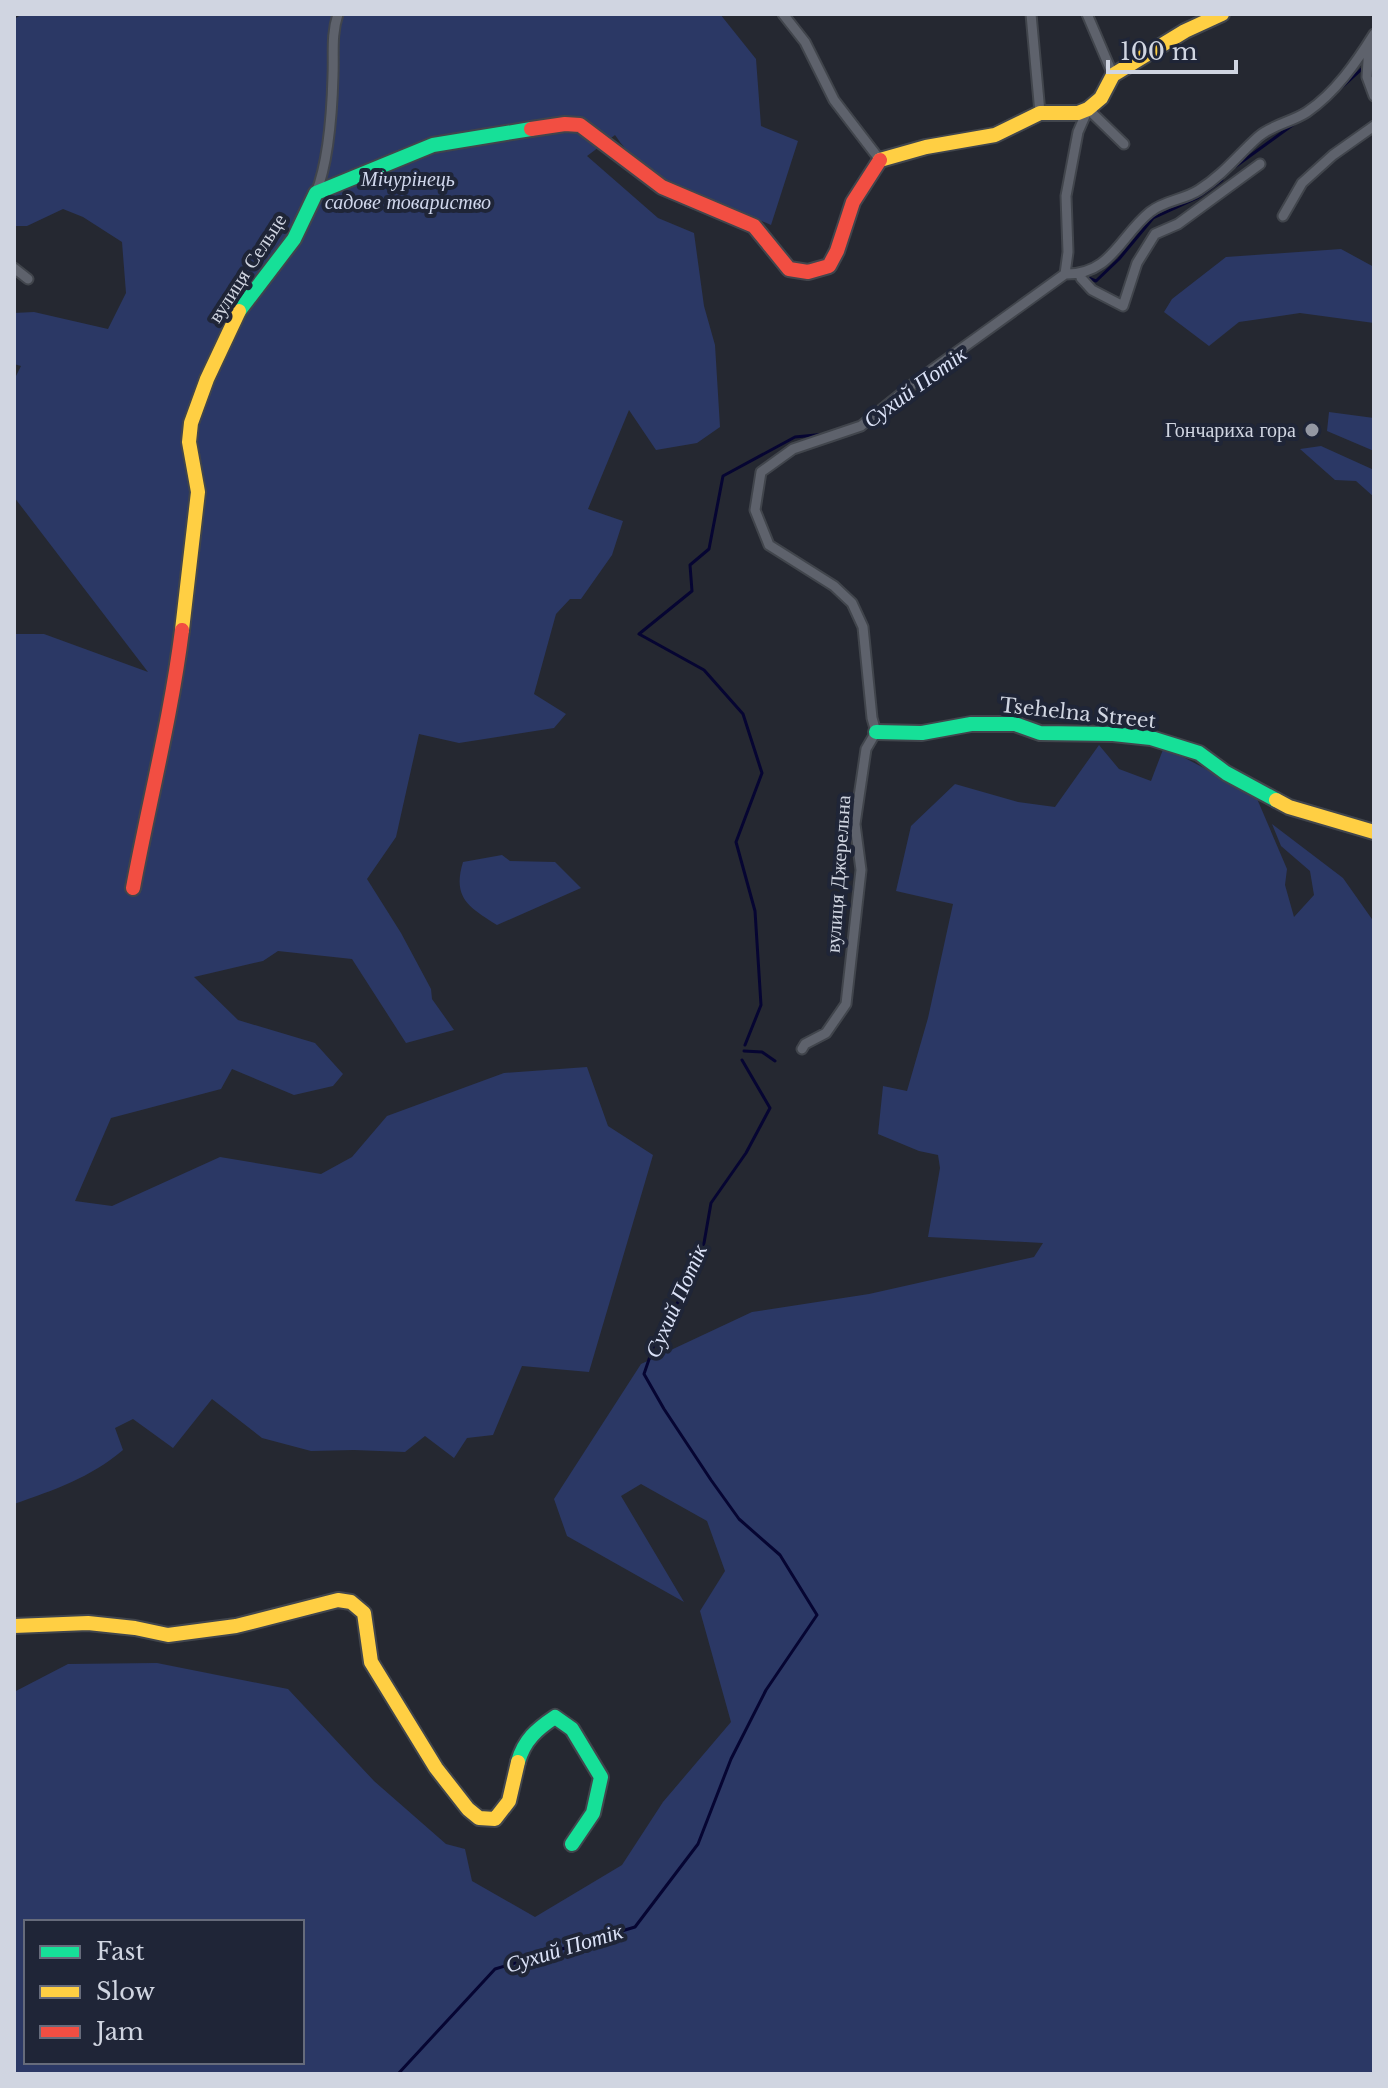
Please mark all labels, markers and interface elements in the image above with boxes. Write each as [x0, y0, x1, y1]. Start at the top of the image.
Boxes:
scale bar [1108, 24, 1236, 74]
text: 100 m [1120, 37, 1198, 66]
park label: Мічурінець садове товариство [325, 167, 491, 214]
street label: вулиця Сельце [203, 209, 291, 327]
water label: Сухий Потік [858, 340, 973, 434]
place label: Гончариха гора [1165, 418, 1296, 442]
marker: Гончариха гора [1303, 421, 1321, 439]
street label: Tsehelna Street [999, 693, 1158, 733]
street label: вулиця Джерельна [821, 794, 855, 954]
water label: Сухий Потік [639, 1240, 713, 1362]
water label: Сухий Потік [502, 1917, 627, 1979]
legend [24, 1920, 304, 2064]
text: Fast [96, 1937, 144, 1966]
text: Slow [96, 1977, 155, 2006]
text: Jam [93, 2017, 144, 2046]

